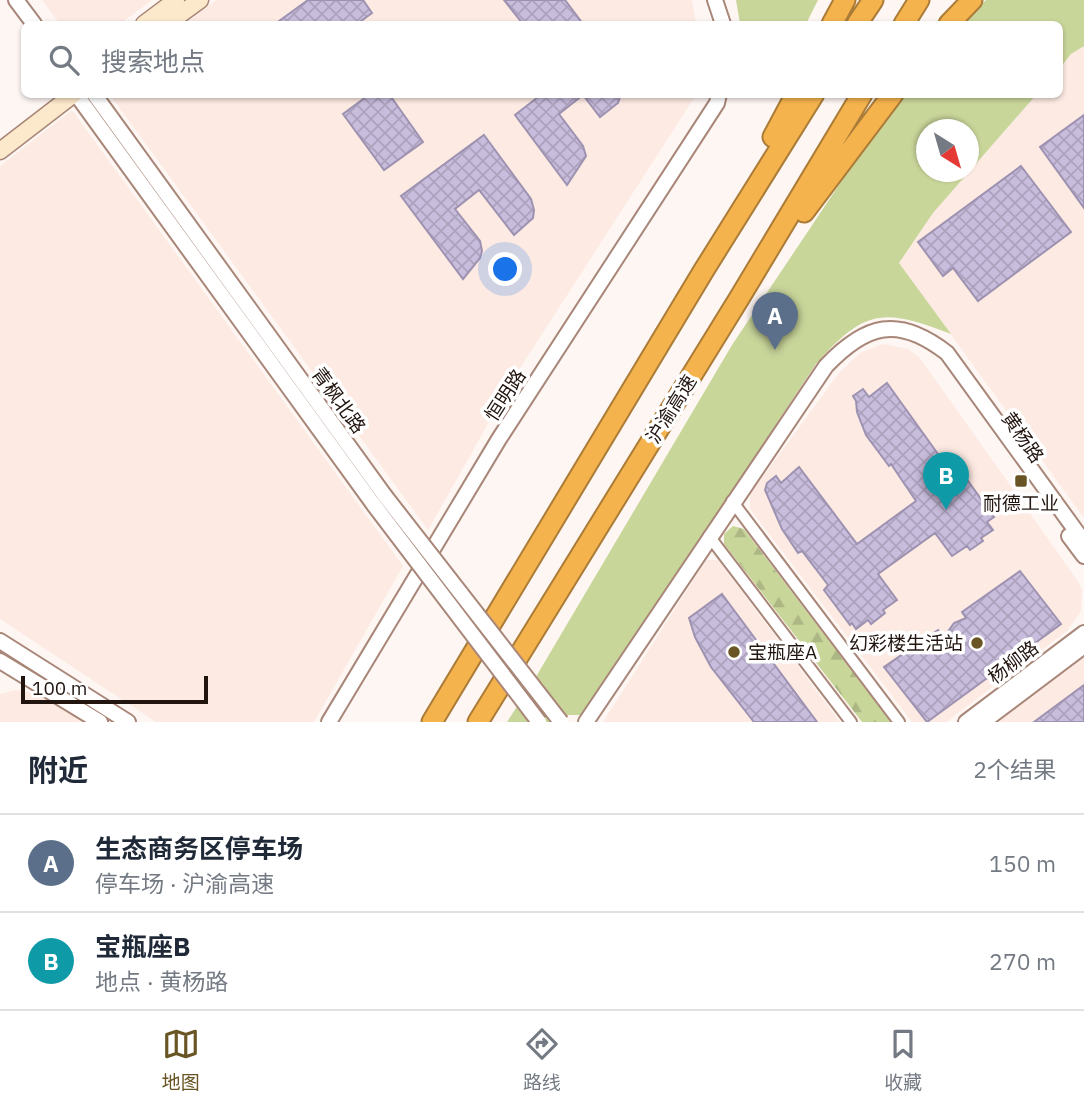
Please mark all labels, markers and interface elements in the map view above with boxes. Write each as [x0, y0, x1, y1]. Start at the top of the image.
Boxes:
search box [21, 21, 1063, 98]
icon: search [45, 41, 83, 79]
text: 搜索地点 [101, 44, 205, 78]
north arrow [916, 119, 979, 182]
your location [488, 252, 522, 286]
pin: A [752, 292, 798, 350]
street label: 青枫北路 [307, 362, 371, 438]
street label: 恒明路 [479, 365, 531, 425]
street label: 沪渝高速 [641, 370, 701, 448]
street label: 黄杨路 [997, 407, 1049, 467]
pin: B [923, 452, 969, 510]
marker: 耐德工业 [1013, 473, 1029, 489]
place label: 耐德工业 [983, 491, 1059, 515]
place label: 幻彩楼生活站 [849, 631, 963, 655]
marker: 幻彩楼生活站 [969, 635, 985, 651]
street label: 杨柳路 [983, 635, 1043, 689]
place label: 宝瓶座A [748, 640, 817, 664]
marker: 宝瓶座A [726, 644, 742, 660]
scale bar [21, 673, 208, 705]
text: 100 m [32, 676, 87, 700]
text: 附近 [28, 750, 88, 789]
text: 2个结果 [973, 754, 1056, 784]
text: 生态商务区停车场 [95, 831, 303, 865]
text: A [43, 848, 59, 878]
text: 150 m [989, 848, 1056, 878]
text: 停车场 · 沪渝高速 [95, 868, 274, 898]
text: 宝瓶座B [95, 929, 190, 963]
text: B [43, 946, 59, 976]
text: 270 m [989, 946, 1056, 976]
text: 地点 · 黄杨路 [95, 966, 228, 996]
tab: 地图 [162, 1025, 200, 1094]
tab: 路线 [523, 1025, 561, 1094]
tab: 收藏 [884, 1025, 922, 1094]

